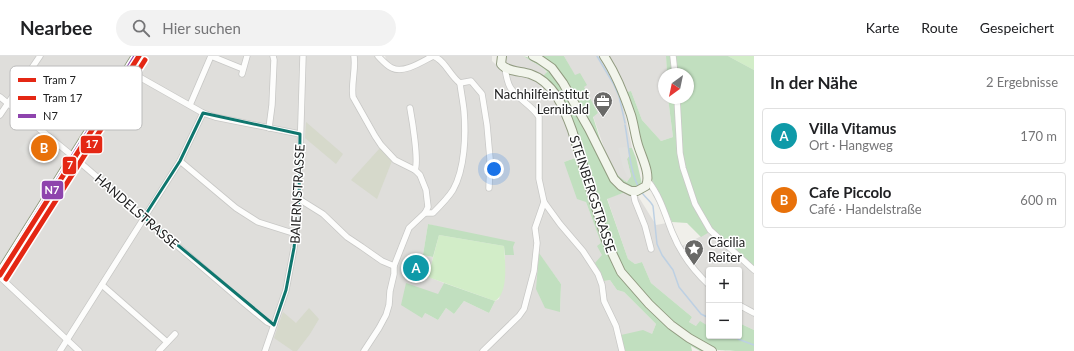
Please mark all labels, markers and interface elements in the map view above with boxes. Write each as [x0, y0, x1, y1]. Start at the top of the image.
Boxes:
search box [116, 10, 396, 46]
text: Nearbee [20, 16, 92, 39]
icon: search [130, 17, 152, 39]
text: Hier suchen [162, 19, 241, 37]
text: Karte [866, 19, 899, 36]
text: Route [921, 19, 958, 36]
text: Gespeichert [980, 19, 1054, 36]
legend [10, 66, 142, 130]
north arrow [658, 68, 694, 104]
text: In der Nähe [770, 72, 858, 93]
text: Tram 7 [43, 73, 76, 86]
text: 2 Ergebnisse [986, 74, 1058, 90]
place label: Nachhilfeinstitut Lernibald [494, 86, 589, 117]
office icon: Nachhilfeinstitut Lernibald [592, 90, 614, 118]
text: Tram 17 [43, 91, 82, 104]
text: N7 [43, 109, 58, 122]
text: Villa Vitamus [809, 119, 896, 137]
text: A [779, 128, 789, 144]
text: 170 m [1020, 128, 1057, 144]
pin: B [31, 133, 57, 163]
street label: STEINBERGSTRASSE [566, 133, 620, 255]
line badge: 17 [80, 135, 103, 154]
text: 17 [86, 137, 98, 150]
text: Ort · Hangweg [809, 137, 893, 153]
street label: BAIERNSTRASSE [286, 144, 308, 244]
line badge: 7 [62, 156, 77, 175]
text: 7 [67, 158, 73, 171]
your location [484, 159, 504, 179]
street label: HANDELSTRASSE [92, 170, 182, 252]
line badge: N7 [41, 180, 64, 200]
text: N7 [45, 183, 59, 196]
text: Cafe Piccolo [809, 183, 891, 201]
text: B [780, 192, 788, 208]
text: 600 m [1020, 192, 1057, 208]
text: Café · Handelstraße [809, 201, 922, 217]
place label: Cäcilia Reiter [708, 234, 745, 265]
place icon: Cäcilia Reiter [683, 238, 705, 266]
pin: A [403, 253, 429, 283]
map controls [706, 267, 742, 339]
button: + [706, 267, 742, 303]
button: − [706, 303, 742, 339]

